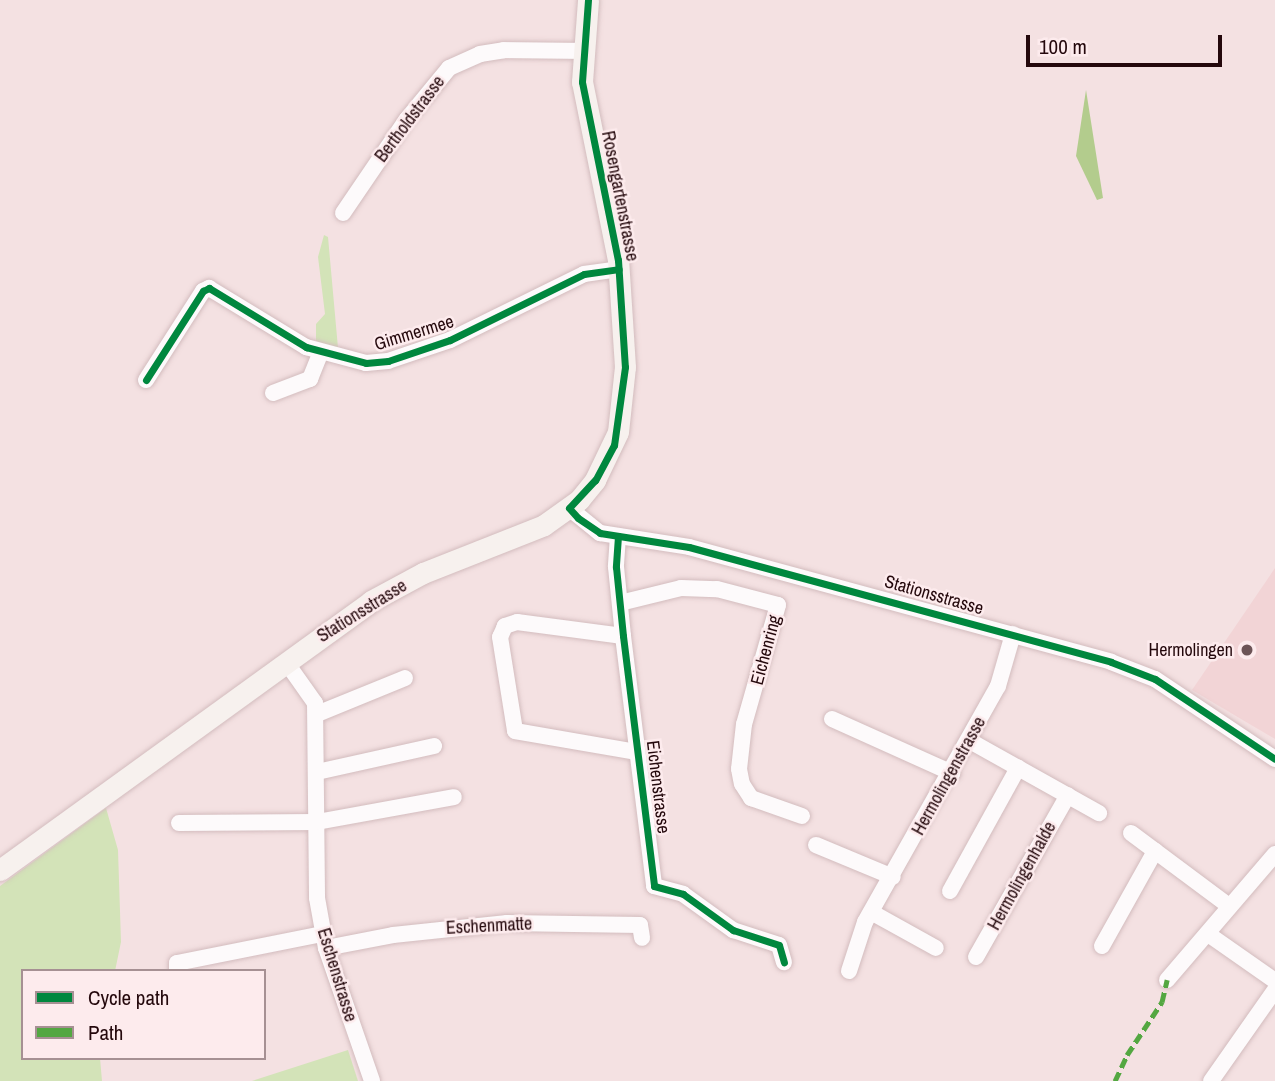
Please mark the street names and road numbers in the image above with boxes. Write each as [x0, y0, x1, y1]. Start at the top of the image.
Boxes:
street label: Bertholdstrasse [371, 72, 449, 166]
street label: Rosengartenstrasse [597, 129, 643, 263]
street label: Gimmermee [372, 311, 456, 355]
street label: Stationsstrasse [882, 571, 986, 619]
street label: Stationsstrasse [313, 575, 411, 647]
street label: Eichenring [746, 613, 786, 687]
street label: Hermolingenstrasse [908, 713, 990, 839]
street label: Eichenstrasse [642, 739, 674, 835]
street label: Hermolingenhalde [983, 818, 1061, 934]
street label: Eschenmatte [445, 913, 533, 939]
street label: Eschenstrasse [313, 926, 361, 1024]

